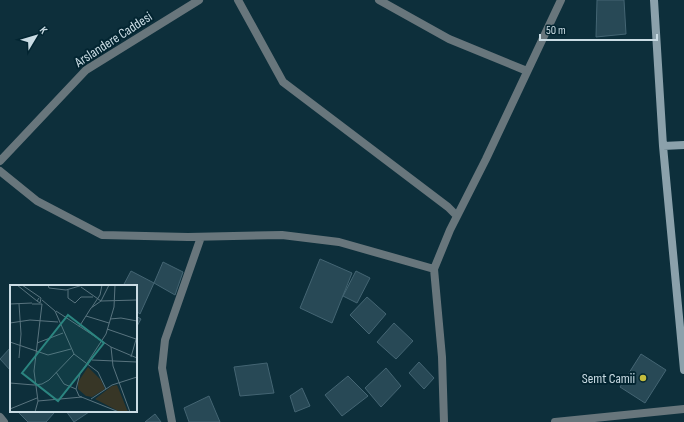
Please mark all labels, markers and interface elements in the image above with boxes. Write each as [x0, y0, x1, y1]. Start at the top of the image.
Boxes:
street label: Arslandere Caddesi [70, 8, 155, 71]
north arrow [16, 16, 56, 56]
scale bar [540, 16, 657, 42]
text: 50 m [546, 23, 566, 38]
text: K [37, 24, 51, 37]
inset map [10, 285, 137, 412]
place label: Semt Camii [582, 370, 635, 387]
marker: Semt Camii [638, 373, 648, 383]

